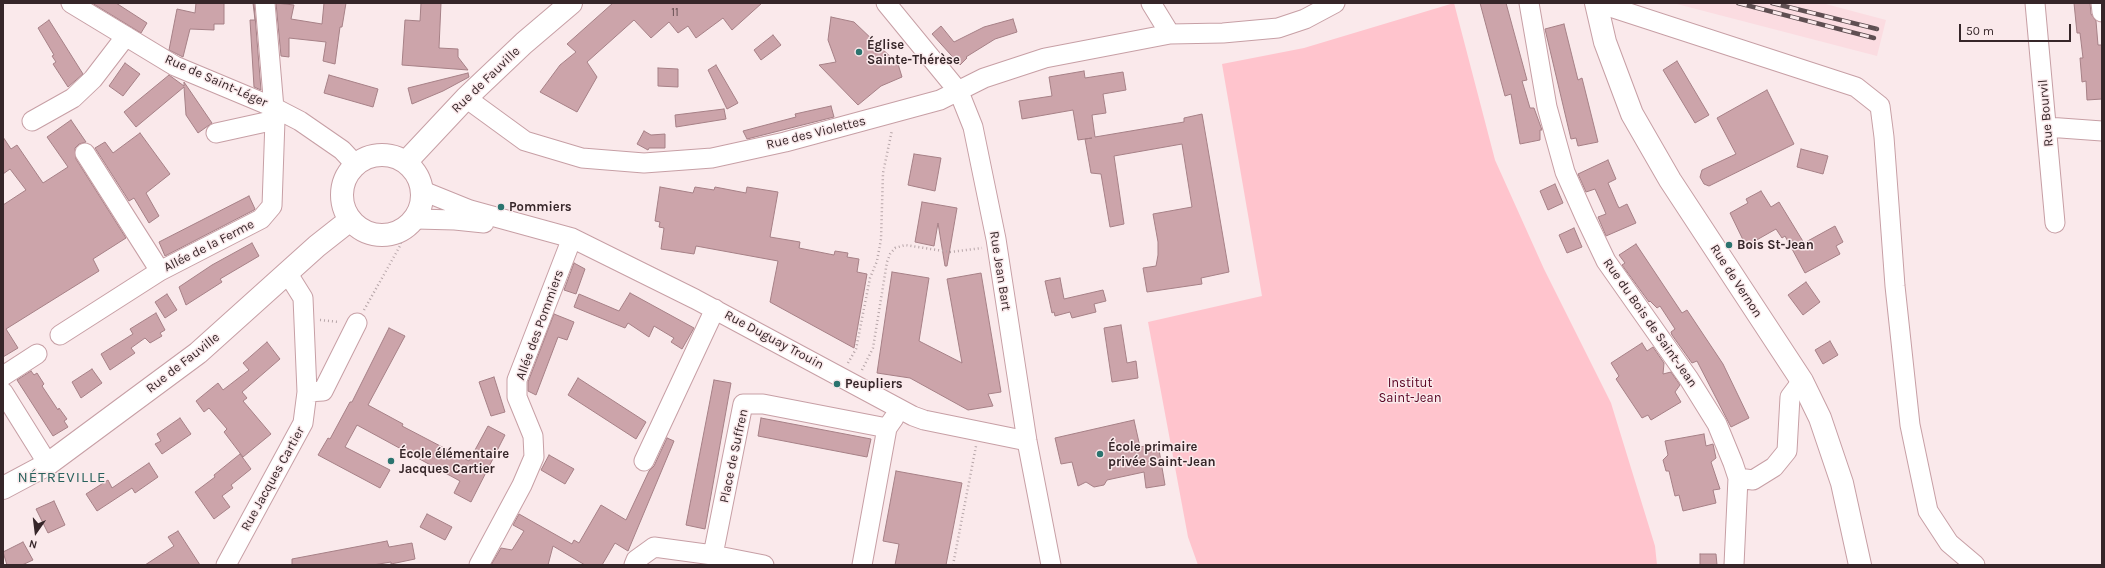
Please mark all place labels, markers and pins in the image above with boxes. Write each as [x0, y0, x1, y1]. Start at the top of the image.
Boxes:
place label: Église Sainte-Thérèse [867, 37, 960, 68]
marker: Église Sainte-Thérèse [854, 47, 864, 57]
place label: Pommiers [509, 199, 572, 215]
marker: Pommiers [496, 202, 506, 212]
place label: Bois St-Jean [1737, 237, 1814, 253]
marker: Bois St-Jean [1724, 240, 1734, 250]
place label: Peupliers [845, 376, 903, 392]
marker: Peupliers [832, 379, 842, 389]
place label: École primaire privée Saint-Jean [1108, 439, 1216, 470]
place label: École élémentaire Jacques Cartier [399, 446, 509, 477]
marker: École primaire privée Saint-Jean [1095, 449, 1105, 459]
marker: École élémentaire Jacques Cartier [386, 456, 396, 466]

